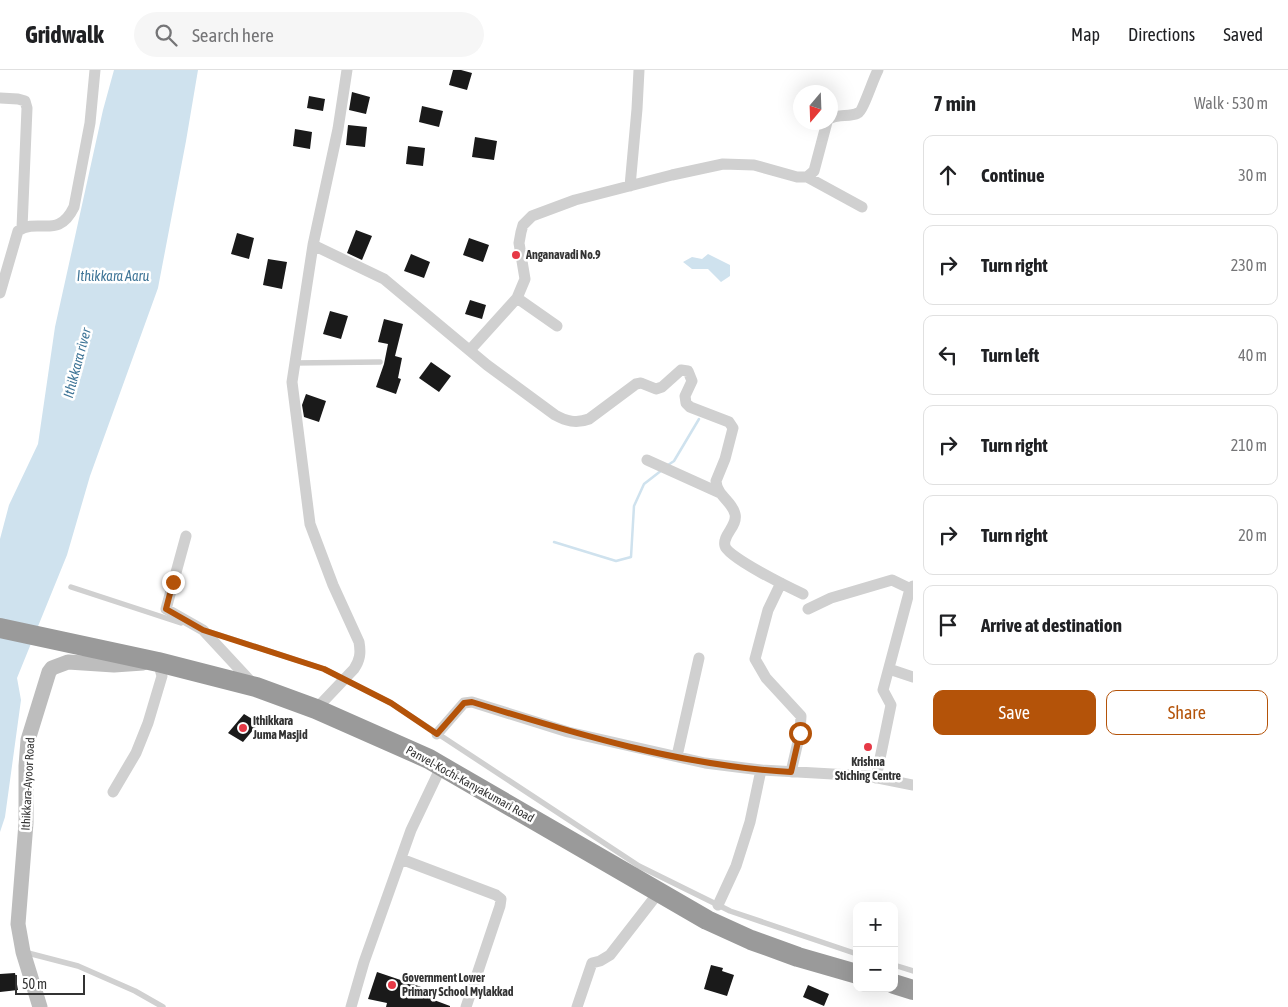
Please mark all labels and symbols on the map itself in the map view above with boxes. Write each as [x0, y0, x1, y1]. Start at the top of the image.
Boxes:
north arrow [793, 85, 838, 130]
place label: Anganavadi No.9 [525, 248, 601, 262]
marker: Anganavadi No.9 [510, 249, 522, 261]
water label: Ithikkara Aaru [77, 268, 150, 284]
water label: Ithikkara river [60, 325, 94, 400]
route end [162, 571, 185, 594]
place label: Ithikkara Juma Masjid [252, 714, 308, 742]
marker: Ithikkara Juma Masjid [237, 722, 249, 734]
route start [789, 722, 812, 745]
street label: Ithikkara-Ayoor Road [19, 737, 37, 831]
marker: Krishna Stiching Centre [862, 741, 874, 753]
street label: Panvel-Kochi-Kanyakumari Road [403, 743, 537, 825]
place label: Krishna Stiching Centre [835, 755, 902, 783]
place label: Government Lower Primary School Mylakkad [402, 971, 514, 999]
scale bar [15, 972, 85, 995]
marker: Government Lower Primary School Mylakkad [386, 979, 398, 991]

